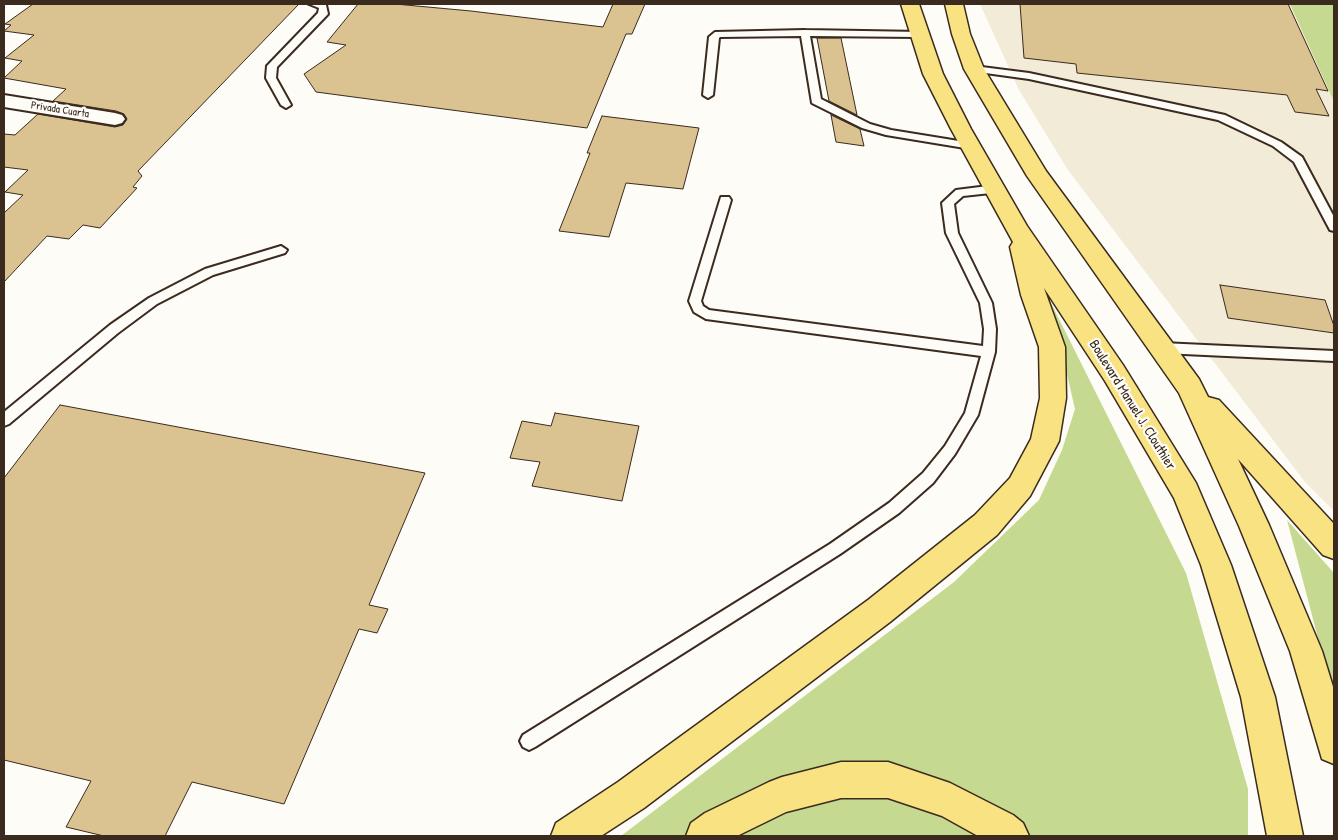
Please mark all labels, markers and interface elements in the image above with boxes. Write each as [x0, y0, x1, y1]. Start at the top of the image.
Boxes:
street label: Privada Cuarta [30, 99, 90, 121]
street label: Boulevard Manuel J. Clouthier [1085, 337, 1179, 473]

